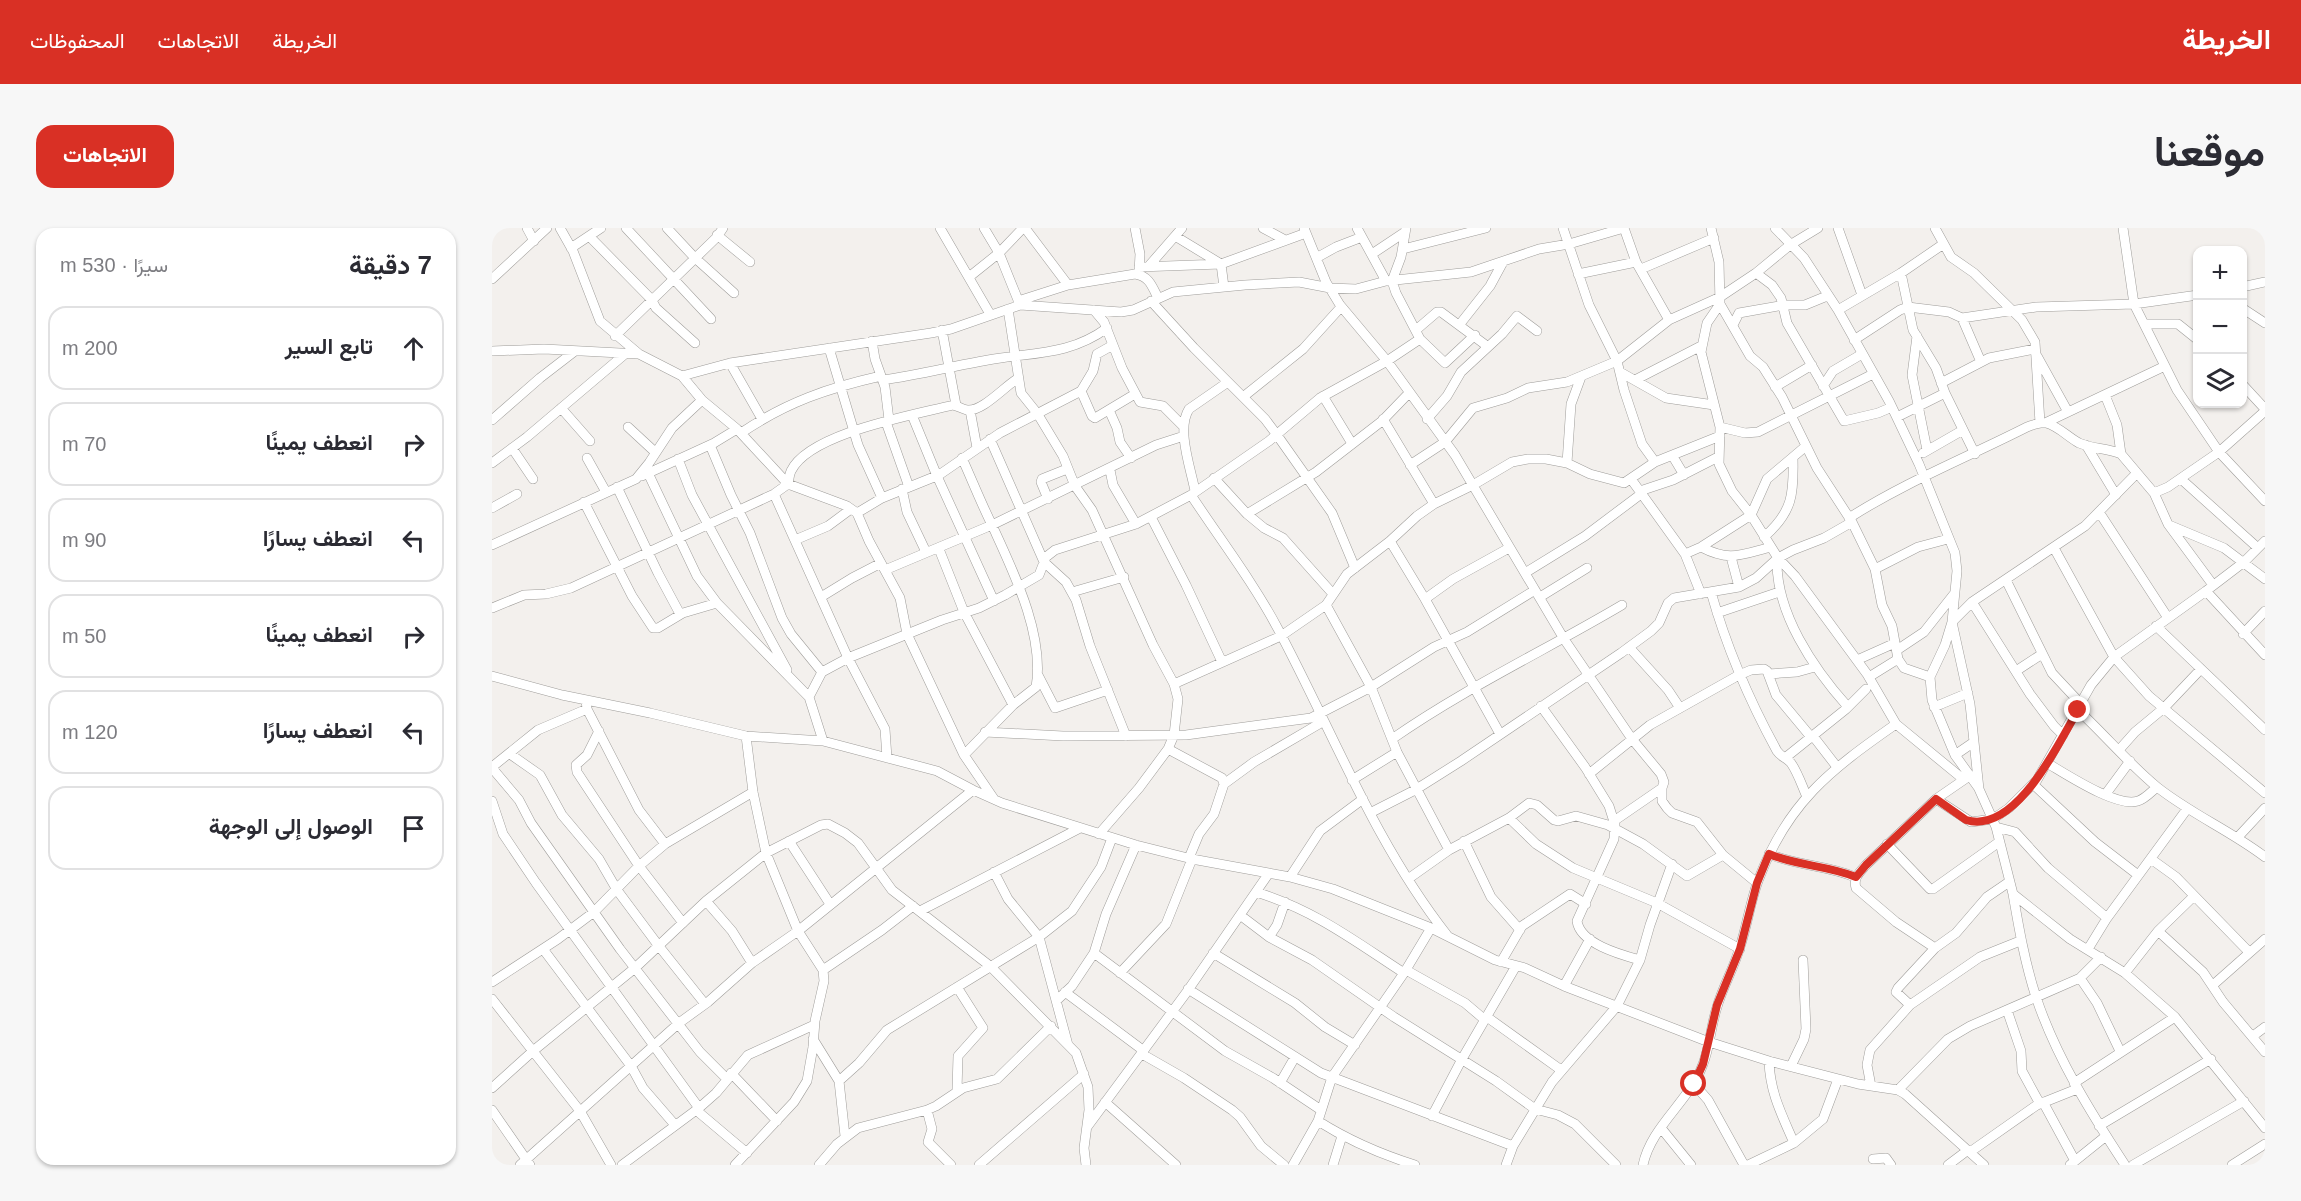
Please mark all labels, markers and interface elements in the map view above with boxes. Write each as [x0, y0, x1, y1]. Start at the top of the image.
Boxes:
text: الخريطة [2182, 24, 2271, 55]
text: المحفوظات [30, 29, 125, 52]
text: الاتجاهات [158, 29, 239, 52]
text: الخريطة [272, 29, 337, 52]
button: الاتجاهات [36, 125, 174, 188]
text: موقعنا [2154, 128, 2265, 175]
map controls [2193, 246, 2247, 408]
button: + [2193, 246, 2247, 300]
text: 7 دقيقة [349, 250, 432, 280]
text: سيرًا · 530 m [60, 254, 168, 276]
button: − [2193, 300, 2247, 354]
icon: ahead [397, 332, 430, 365]
text: تابع السير [285, 334, 373, 359]
text: 200 m [62, 337, 118, 359]
button: layers [2193, 354, 2247, 408]
icon: right [397, 428, 430, 461]
text: انعطف يمينًا [265, 430, 373, 455]
text: 70 m [62, 433, 106, 455]
icon: left [397, 524, 430, 557]
text: انعطف يسارًا [263, 526, 373, 551]
text: 90 m [62, 529, 106, 551]
icon: right [397, 620, 430, 653]
text: انعطف يمينًا [265, 622, 373, 647]
text: 50 m [62, 625, 106, 647]
route end [2064, 696, 2090, 722]
icon: left [397, 716, 430, 749]
text: انعطف يسارًا [263, 718, 373, 743]
text: 120 m [62, 721, 118, 743]
icon: arrive [397, 812, 430, 845]
text: الوصول إلى الوجهة [209, 814, 373, 839]
route start [1680, 1070, 1706, 1096]

